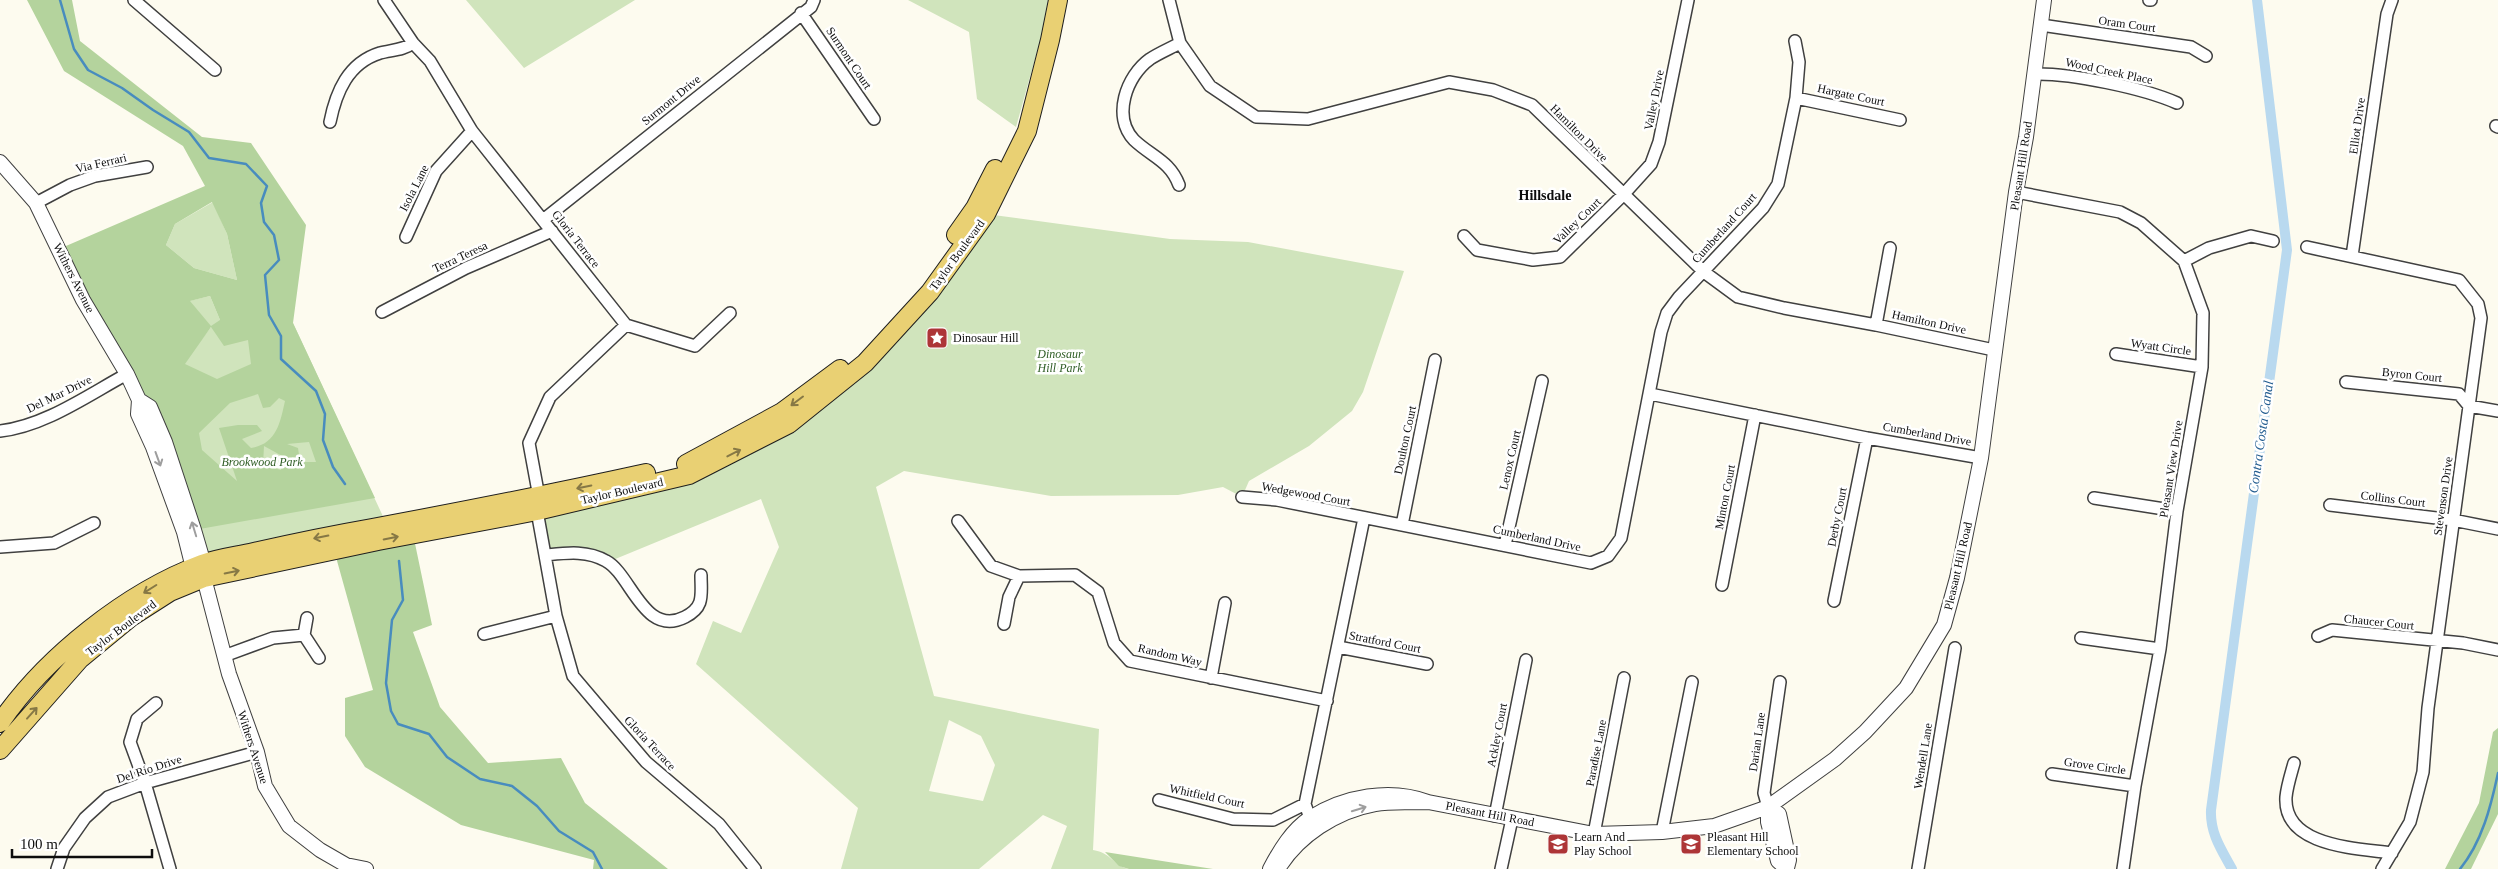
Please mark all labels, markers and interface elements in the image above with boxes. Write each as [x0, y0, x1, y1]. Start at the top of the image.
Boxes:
street label: Oram Court [2097, 13, 2157, 35]
street label: Surmont Court [823, 24, 875, 92]
street label: Wood Creek Place [2064, 55, 2154, 87]
street label: Valley Drive [1641, 69, 1667, 131]
street label: Surmont Drive [639, 72, 703, 128]
street label: Hargate Court [1816, 81, 1886, 109]
street label: Elliot Drive [2346, 97, 2368, 155]
street label: Hamilton Drive [1547, 101, 1611, 165]
street label: Pleasant Hill Road [2007, 120, 2035, 212]
street label: Via Ferrari [74, 150, 129, 176]
street label: Isola Lane [396, 162, 432, 214]
district label: Hillsdale [1519, 188, 1571, 203]
street label: Cumberland Court [1689, 190, 1760, 266]
street label: Valley Court [1550, 194, 1604, 247]
street label: Gloria Terrace [549, 207, 603, 271]
street label: Taylor Boulevard [927, 217, 987, 293]
street label: Terra Teresa [430, 238, 490, 276]
street label: Withers Avenue [50, 241, 98, 315]
street label: Hamilton Drive [1891, 307, 1967, 337]
place icon: Dinosaur Hill [925, 326, 949, 350]
place label: Dinosaur Hill [953, 331, 1019, 345]
street label: Wyatt Circle [2130, 336, 2192, 358]
park label: Dinosaur Hill Park [1036, 347, 1083, 375]
street label: Byron Court [2381, 365, 2443, 385]
street label: Del Mar Drive [24, 372, 94, 416]
water label: Contra Costa Canal [2246, 380, 2276, 494]
one-way arrow [791, 395, 804, 406]
street label: Doulton Court [1391, 404, 1419, 476]
street label: Cumberland Drive [1882, 419, 1972, 449]
street label: Pleasant View Drive [2156, 419, 2186, 519]
street label: Lenox Court [1496, 428, 1524, 491]
one-way arrow [726, 448, 741, 458]
one-way arrow [154, 450, 163, 466]
park label: Brookwood Park [221, 455, 303, 469]
street label: Stevenson Drive [2431, 456, 2455, 536]
street label: Minton Court [1712, 463, 1738, 531]
street label: Taylor Boulevard [579, 475, 665, 507]
street label: Wedgewood Court [1260, 479, 1352, 509]
one-way arrow [576, 482, 592, 492]
street label: Derby Court [1824, 485, 1850, 548]
street label: Collins Court [2360, 488, 2427, 510]
street label: Pleasant Hill Road [1941, 521, 1975, 611]
one-way arrow [188, 522, 198, 538]
street label: Cumberland Drive [1492, 522, 1582, 554]
one-way arrow [314, 533, 330, 542]
one-way arrow [382, 533, 398, 543]
one-way arrow [223, 567, 239, 576]
one-way arrow [144, 585, 158, 595]
street label: Taylor Boulevard [83, 597, 159, 659]
street label: Chaucer Court [2343, 611, 2415, 633]
street label: Stratford Court [1348, 628, 1423, 656]
street label: Random Way [1137, 641, 1203, 669]
street label: Ackley Court [1484, 701, 1510, 768]
one-way arrow [26, 706, 37, 719]
street label: Withers Avenue [235, 709, 271, 785]
street label: Darian Lane [1746, 711, 1768, 773]
street label: Gloria Terrace [621, 713, 679, 773]
street label: Paradise Lane [1583, 718, 1609, 788]
street label: Wendell Lane [1911, 722, 1935, 790]
street label: Del Rio Drive [115, 752, 183, 786]
street label: Grove Circle [2063, 755, 2127, 777]
street label: Whitfield Court [1168, 781, 1246, 811]
street label: Pleasant Hill Road [1444, 799, 1536, 829]
one-way arrow [1351, 803, 1367, 813]
scale bar [12, 826, 152, 858]
place label: Learn And Play School [1574, 830, 1632, 858]
place label: Pleasant Hill Elementary School [1707, 830, 1799, 858]
school or university icon: Learn And Play School [1546, 832, 1570, 856]
school or university icon: Pleasant Hill Elementary School [1679, 832, 1703, 856]
text: 100 m [20, 836, 58, 852]

